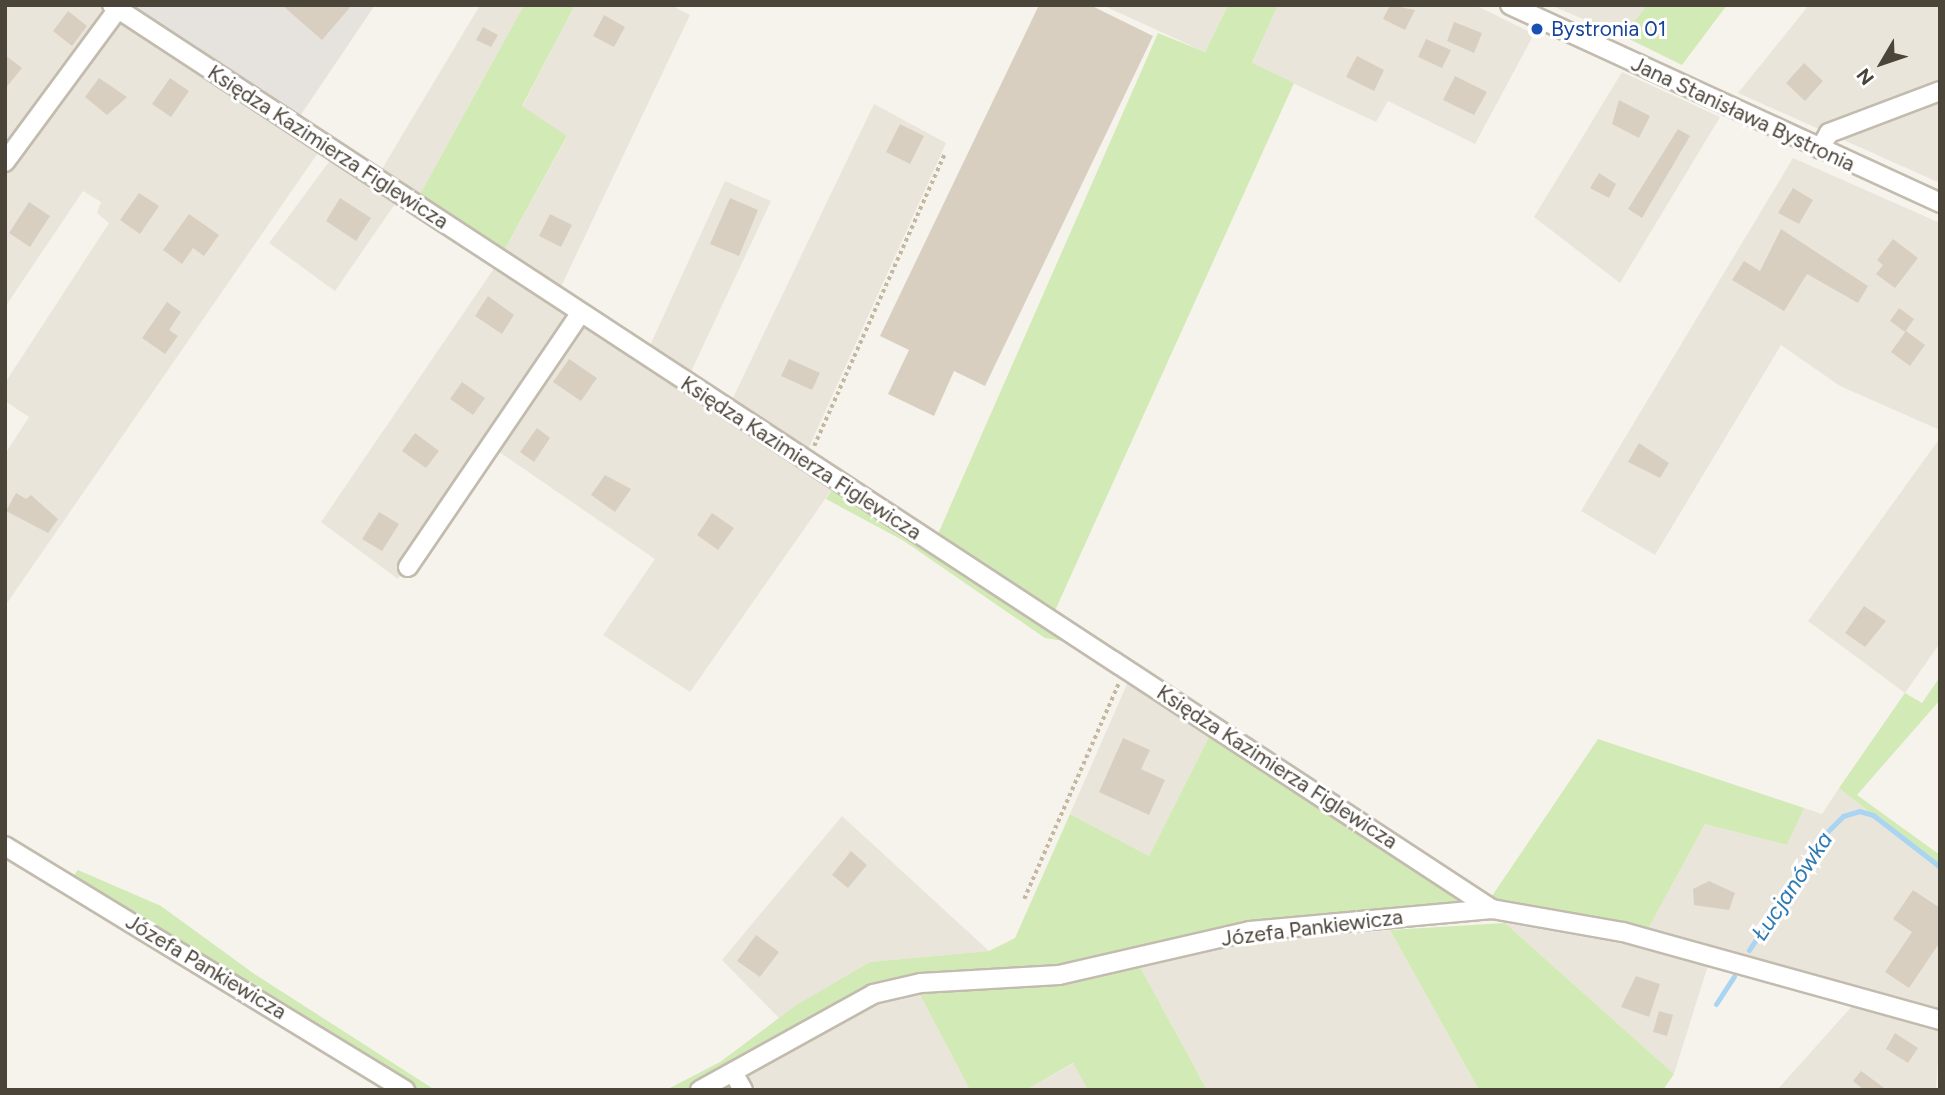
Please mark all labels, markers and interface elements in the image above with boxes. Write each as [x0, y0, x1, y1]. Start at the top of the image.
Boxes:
place label: Bystronia 01 [1551, 16, 1666, 42]
marker: Bystronia 01 [1529, 21, 1545, 37]
north arrow [1847, 28, 1917, 98]
street label: Jana Stanisława Bystronia [1627, 51, 1859, 177]
street label: Księdza Kazimierza Figlewicza [203, 60, 453, 234]
text: N [1852, 64, 1879, 89]
street label: Księdza Kazimierza Figlewicza [676, 371, 926, 545]
street label: Księdza Kazimierza Figlewicza [1152, 680, 1402, 854]
water label: Łucjanówka [1746, 826, 1838, 946]
street label: Józefa Pankiewicza [1220, 904, 1404, 952]
street label: Józefa Pankiewicza [121, 909, 291, 1025]

